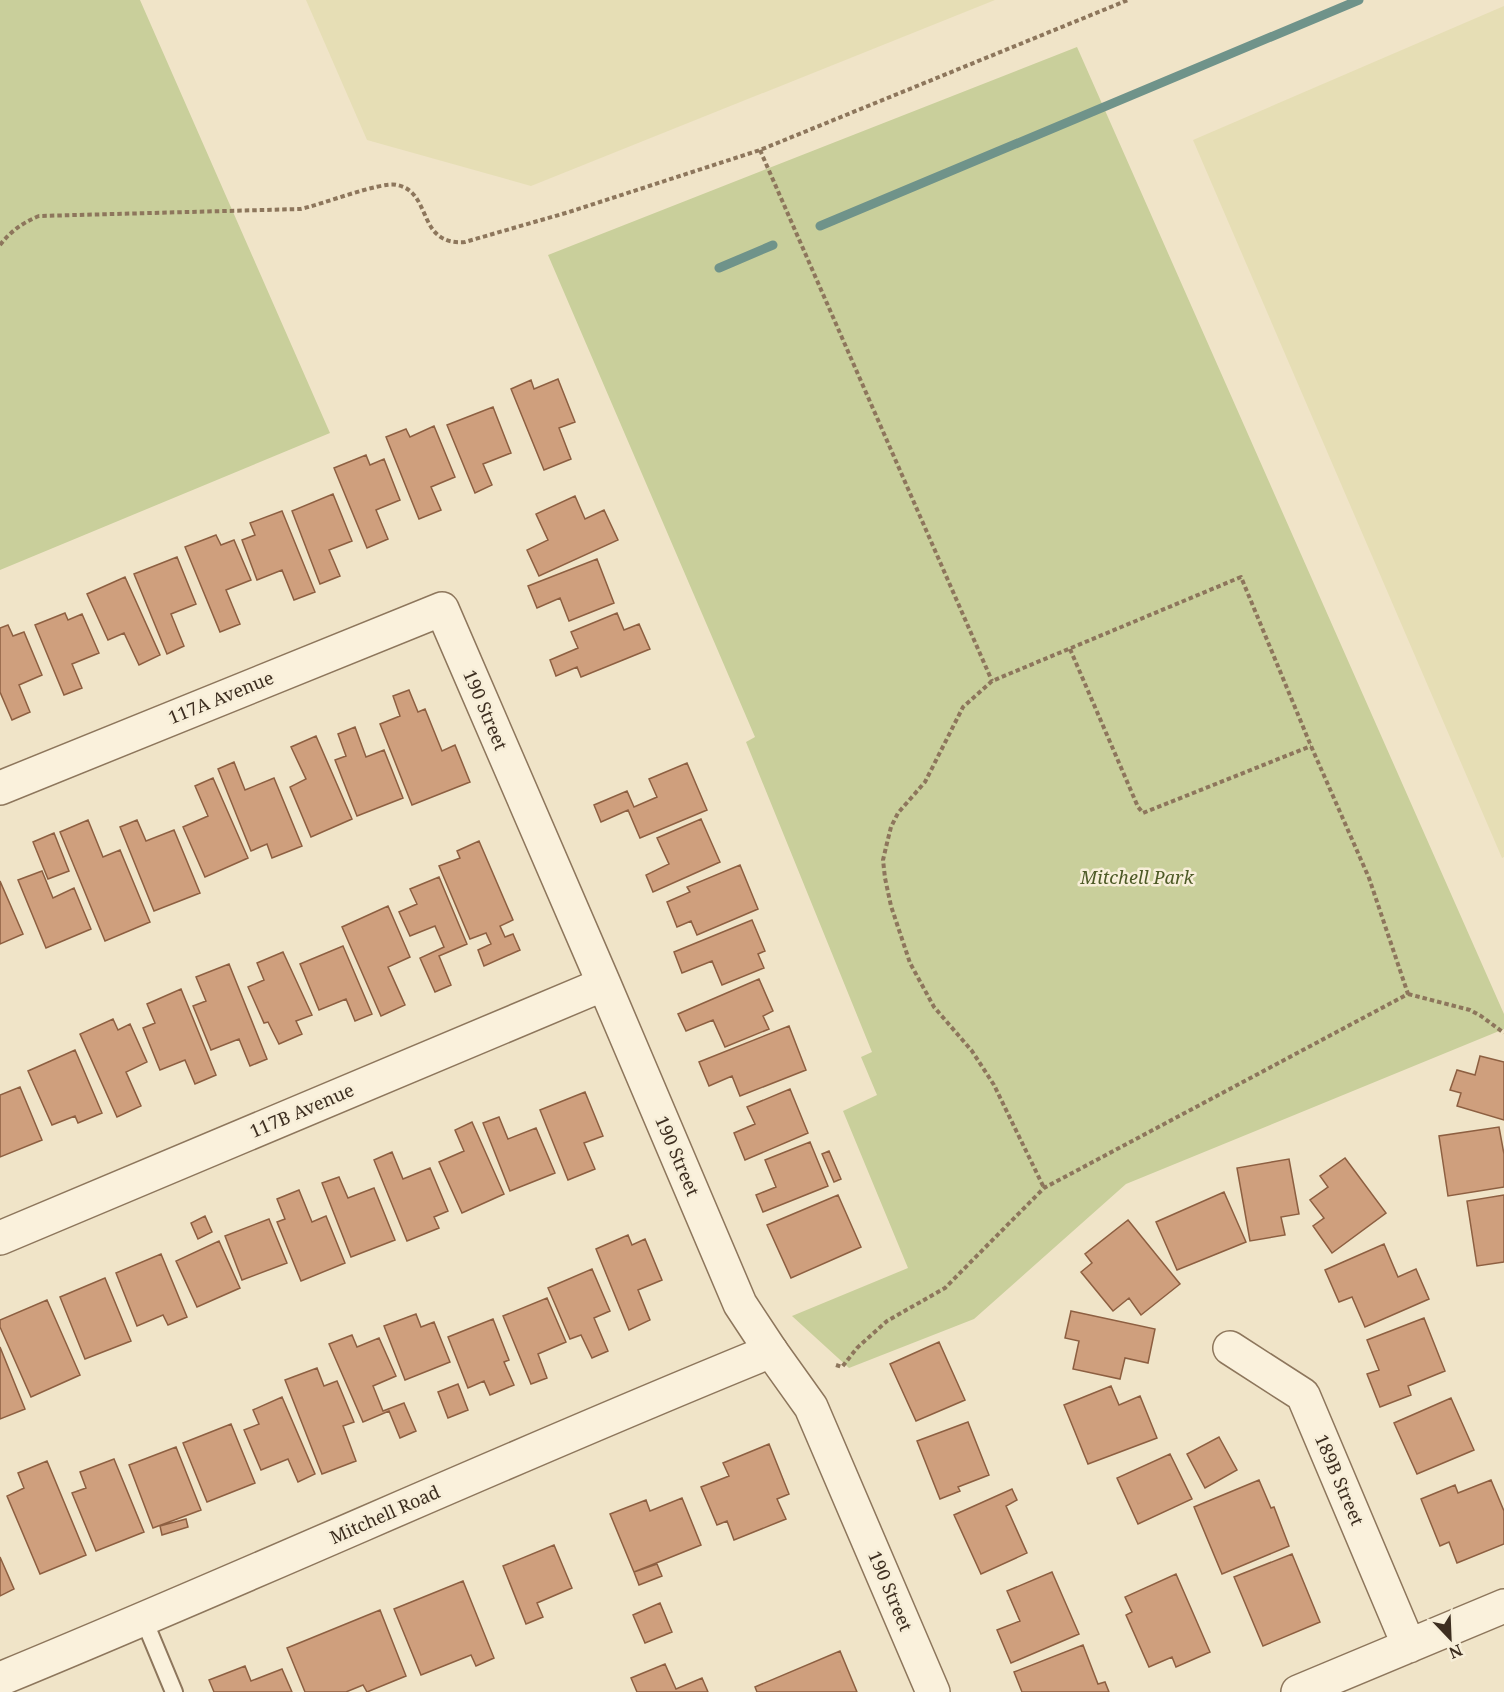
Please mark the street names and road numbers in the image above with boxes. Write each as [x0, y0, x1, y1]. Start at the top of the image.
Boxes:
street label: 117A Avenue [164, 665, 277, 729]
street label: 190 Street [458, 666, 514, 753]
street label: 117B Avenue [246, 1077, 357, 1143]
street label: 190 Street [650, 1112, 706, 1199]
street label: 189B Street [1310, 1430, 1370, 1529]
street label: Mitchell Road [326, 1479, 443, 1549]
street label: 190 Street [863, 1547, 919, 1634]

